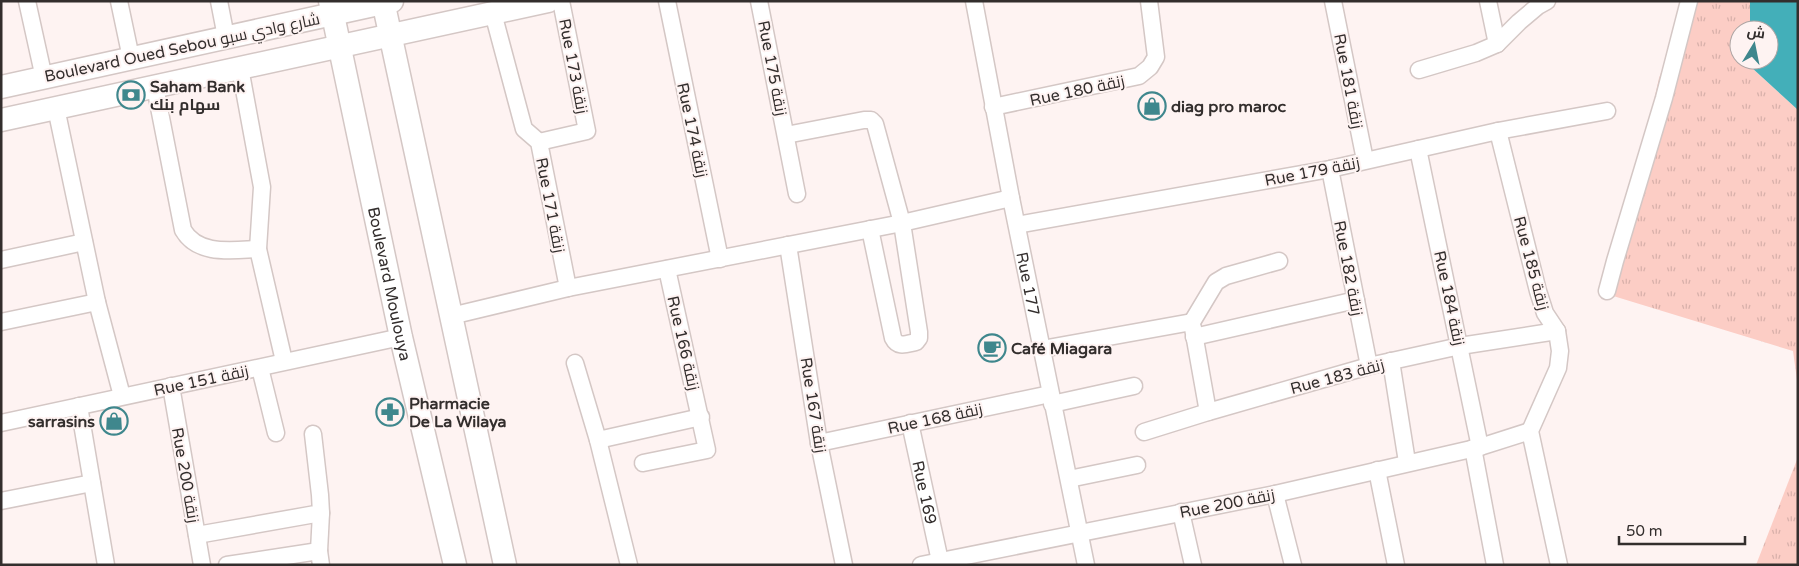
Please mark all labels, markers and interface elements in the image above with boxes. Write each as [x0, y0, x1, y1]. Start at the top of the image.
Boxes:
street label: Boulevard Oued Sebou شارع وادي سبو [43, 9, 322, 90]
street label: Rue 173 زنقة [554, 17, 592, 116]
street label: Rue 175 زنقة [753, 19, 791, 118]
north arrow [1729, 20, 1779, 70]
text: ش [1746, 23, 1767, 43]
street label: Rue 181 زنقة [1329, 32, 1367, 131]
street label: Rue 180 زنقة [1028, 71, 1127, 111]
place label: Saham Bank سهام بنك [150, 77, 245, 116]
bank icon: Saham Bank سهام بنك [116, 80, 146, 110]
street label: Rue 174 زنقة [672, 81, 712, 180]
shop icon: diag pro maroc [1137, 91, 1167, 121]
place label: diag pro maroc [1171, 97, 1286, 117]
street label: Rue 179 زنقة [1263, 153, 1362, 191]
street label: Rue 171 زنقة [531, 156, 569, 255]
street label: Boulevard Moulouya [363, 205, 415, 363]
street label: Rue 185 زنقة [1509, 214, 1553, 313]
street label: Rue 182 زنقة [1329, 219, 1367, 318]
street label: Rue 184 زنقة [1429, 249, 1469, 348]
street label: Rue 177 [1011, 250, 1044, 318]
street label: Rue 166 زنقة [662, 294, 704, 393]
cafe icon: Café Miagara [977, 333, 1007, 363]
place label: Café Miagara [1011, 339, 1112, 359]
street label: Rue 183 زنقة [1288, 355, 1387, 399]
street label: Rue 167 زنقة [796, 356, 830, 454]
street label: Rue 151 زنقة [152, 361, 251, 401]
place label: Pharmacie De La Wilaya [409, 394, 507, 432]
pharmacy icon: Pharmacie De La Wilaya [375, 397, 405, 427]
street label: Rue 168 زنقة [886, 399, 985, 439]
shop icon: sarrasins [99, 406, 129, 436]
place label: sarrasins [28, 412, 95, 432]
street label: Rue 200 زنقة [167, 426, 203, 524]
street label: Rue 169 [907, 459, 941, 526]
street label: Rue 200 زنقة [1178, 485, 1277, 523]
scale bar [1619, 514, 1745, 546]
text: 50 m [1626, 522, 1663, 540]

